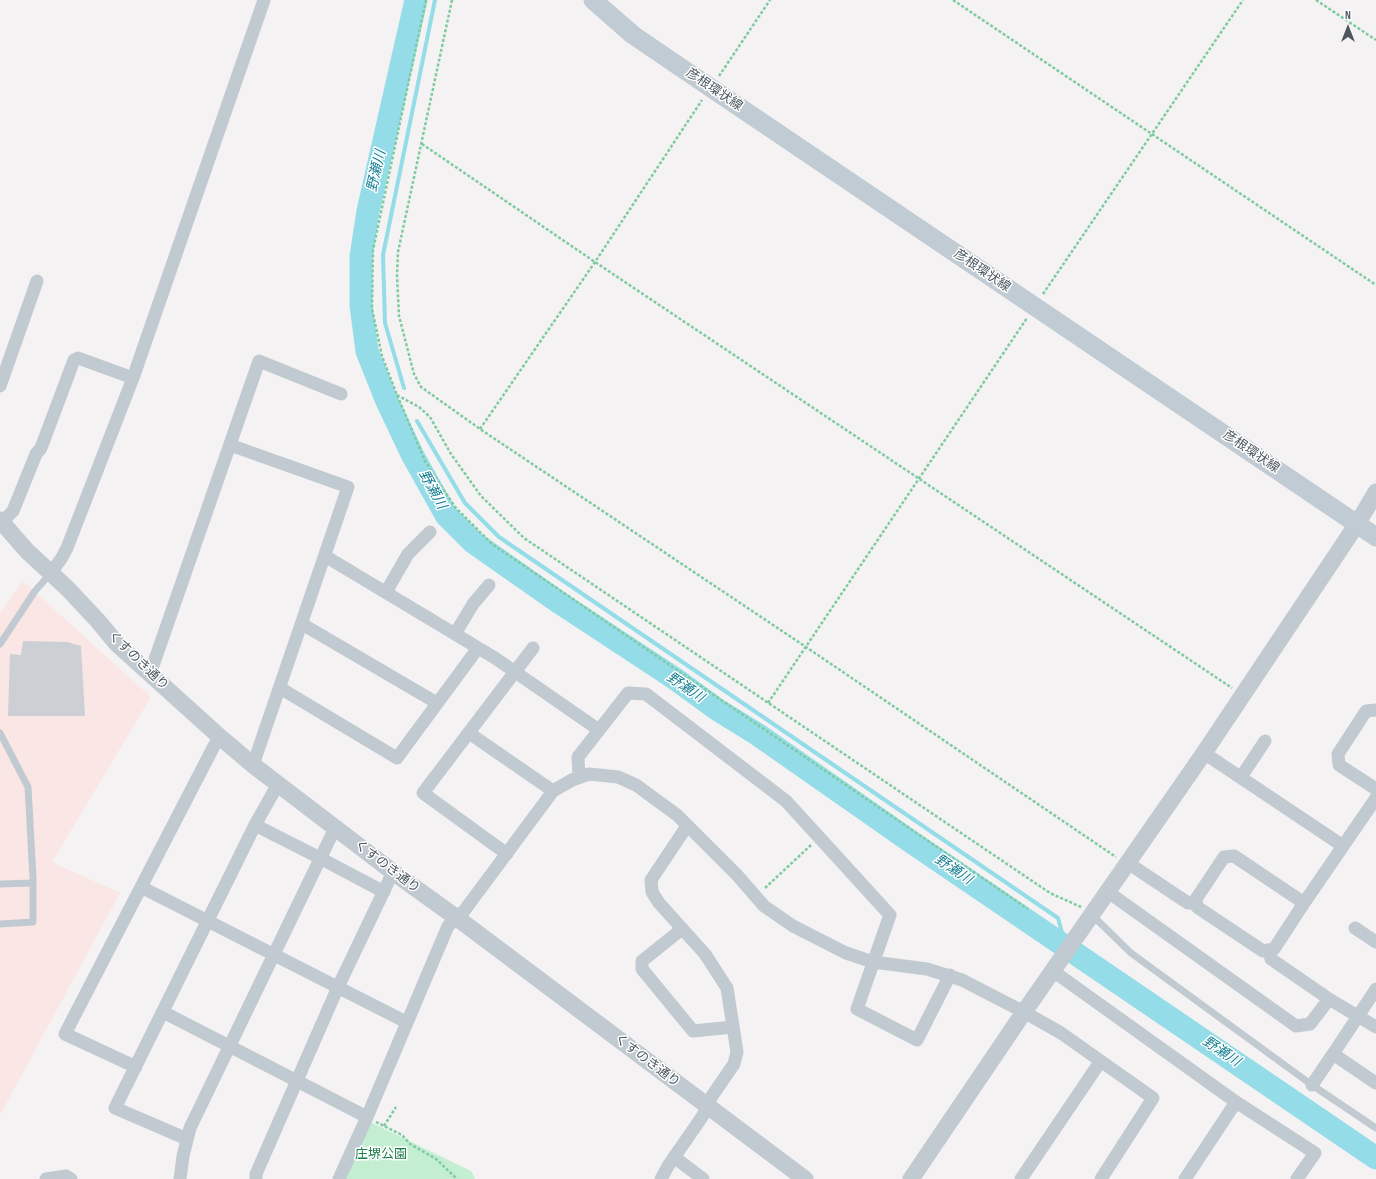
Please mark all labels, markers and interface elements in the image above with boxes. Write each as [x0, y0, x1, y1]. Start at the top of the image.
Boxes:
north arrow [1328, 8, 1368, 48]
text: N [1345, 9, 1351, 22]
street label: 彦根環状線 [683, 65, 745, 115]
water label: 野瀬川 [364, 149, 390, 193]
street label: 彦根環状線 [951, 246, 1013, 296]
street label: 彦根環状線 [1220, 427, 1282, 477]
water label: 野瀬川 [414, 468, 450, 512]
street label: くすのき通り [105, 628, 171, 694]
water label: 野瀬川 [663, 669, 707, 707]
street label: くすのき通り [351, 837, 423, 897]
water label: 野瀬川 [931, 851, 975, 889]
street label: くすのき通り [611, 1031, 683, 1091]
water label: 野瀬川 [1199, 1033, 1243, 1071]
park label: 庄堺公園 [355, 1147, 407, 1163]

